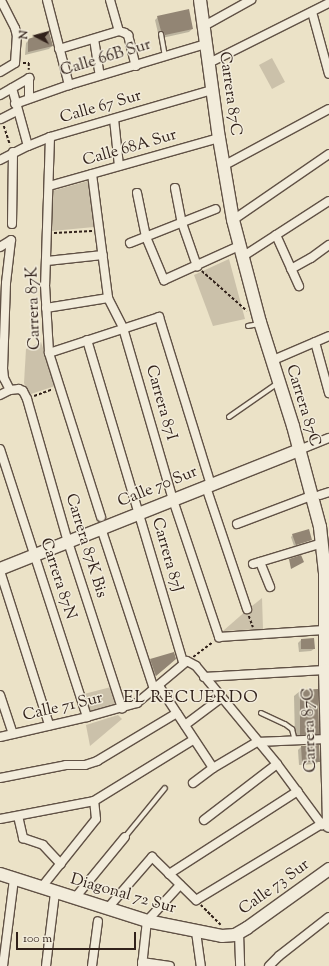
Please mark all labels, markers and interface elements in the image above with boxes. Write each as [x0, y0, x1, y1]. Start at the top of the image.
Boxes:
north arrow [16, 16, 56, 56]
text: N [16, 30, 32, 40]
street label: Calle 66B Sur [58, 36, 154, 82]
street label: Carrera 87C [214, 51, 244, 137]
street label: Calle 67 Sur [58, 87, 144, 129]
street label: Calle 68A Sur [81, 126, 179, 172]
street label: Carrera 87K [24, 266, 46, 350]
street label: Carrera 87I [140, 363, 180, 443]
street label: Carrera 87C [280, 363, 324, 449]
street label: Calle 70 Sur [115, 463, 201, 513]
street label: Carrera 87K Bis [60, 492, 110, 600]
street label: Carrera 87J [146, 516, 186, 594]
street label: Carrera 87N [35, 536, 79, 622]
street label: Carrera 87C [300, 687, 322, 773]
district label: EL RECUERDO [123, 689, 259, 709]
street label: Calle 71 Sur [21, 690, 105, 726]
street label: Calle 73 Sur [236, 856, 314, 920]
street label: Diagonal 72 Sur [68, 871, 178, 919]
scale bar [18, 924, 138, 950]
text: 100 m [23, 930, 52, 948]

